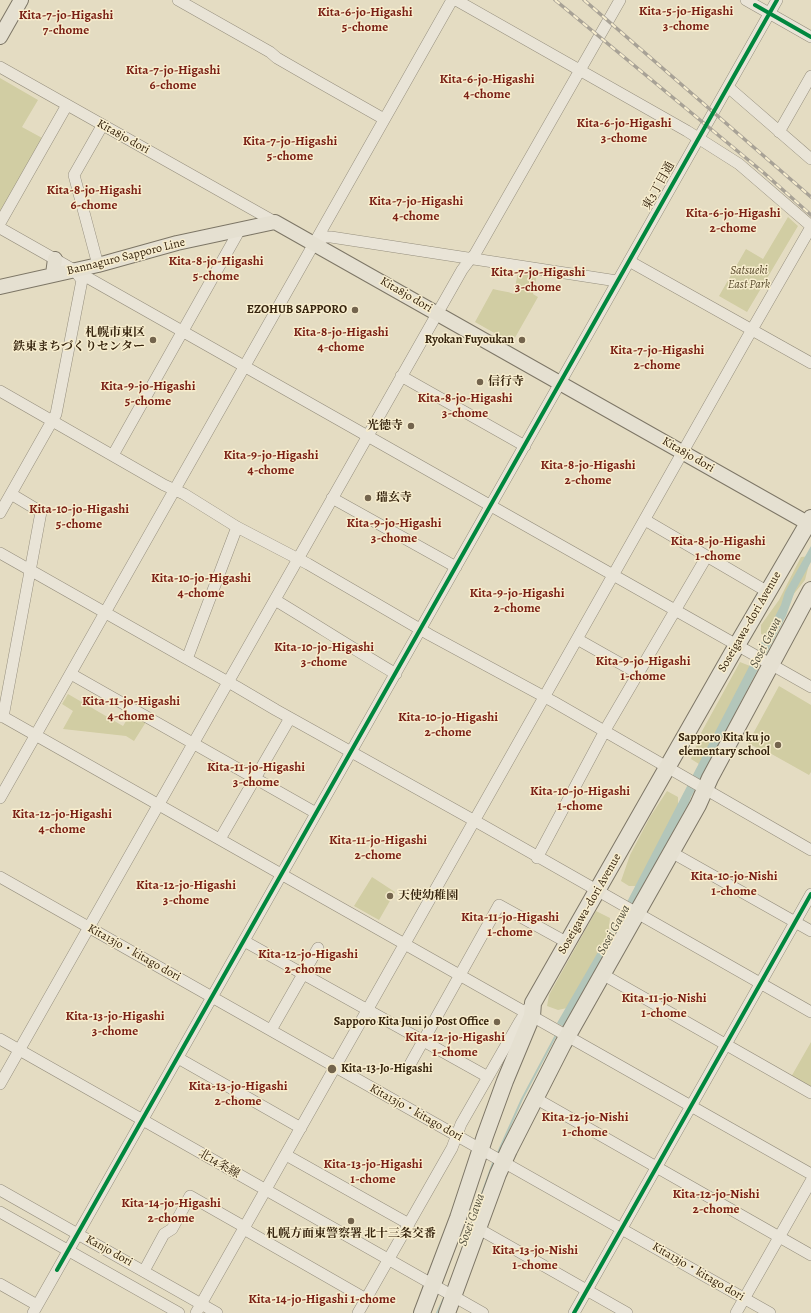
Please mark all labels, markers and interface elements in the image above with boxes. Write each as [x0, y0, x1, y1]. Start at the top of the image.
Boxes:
district label: Kita-5-jo-Higashi 3-chome [639, 4, 733, 35]
district label: Kita-6-jo-Higashi 5-chome [317, 5, 413, 36]
district label: Kita-7-jo-Higashi 7-chome [19, 8, 113, 39]
district label: Kita-7-jo-Higashi 6-chome [126, 63, 220, 94]
district label: Kita-6-jo-Higashi 4-chome [439, 72, 535, 103]
district label: Kita-6-jo-Higashi 3-chome [576, 116, 672, 147]
street label: Kita8jo dori [94, 117, 152, 157]
district label: Kita-7-jo-Higashi 5-chome [243, 134, 337, 165]
street label: 東3丁目通 [640, 159, 678, 213]
district label: Kita-8-jo-Higashi 6-chome [46, 183, 142, 214]
district label: Kita-7-jo-Higashi 4-chome [369, 194, 463, 225]
district label: Kita-6-jo-Higashi 2-chome [685, 206, 781, 237]
street label: Bannaguro Sapporo Line [65, 235, 187, 279]
district label: Kita-8-jo-Higashi 5-chome [168, 254, 264, 285]
park label: Satsueki East Park [728, 264, 770, 292]
district label: Kita-7-jo-Higashi 3-chome [491, 265, 585, 296]
street label: Kita8jo dori [377, 274, 435, 316]
place label: EZOHUB SAPPORO [247, 303, 347, 317]
marker: EZOHUB SAPPORO [350, 305, 360, 315]
district label: Kita-8-jo-Higashi 4-chome [293, 325, 389, 356]
place label: 札幌市東区 鉄東まちづくりセンター [13, 326, 145, 354]
place label: Ryokan Fuyoukan [425, 333, 514, 347]
marker: 札幌市東区 鉄東まちづくりセンター [148, 335, 158, 345]
marker: Ryokan Fuyoukan [517, 335, 527, 345]
district label: Kita-7-jo-Higashi 2-chome [610, 343, 704, 374]
place label: 信行寺 [488, 375, 524, 389]
marker: 信行寺 [475, 377, 485, 387]
district label: Kita-9-jo-Higashi 5-chome [101, 379, 195, 410]
district label: Kita-8-jo-Higashi 3-chome [417, 391, 513, 422]
place label: 光徳寺 [367, 419, 403, 433]
marker: 光徳寺 [406, 421, 416, 431]
street label: Kita8jo dori [659, 434, 717, 476]
district label: Kita-9-jo-Higashi 4-chome [224, 448, 318, 479]
district label: Kita-8-jo-Higashi 2-chome [540, 458, 636, 489]
place label: 瑞玄寺 [376, 491, 412, 505]
marker: 瑞玄寺 [363, 493, 373, 503]
district label: Kita-10-jo-Higashi 5-chome [29, 502, 129, 533]
district label: Kita-9-jo-Higashi 3-chome [347, 516, 441, 547]
district label: Kita-8-jo-Higashi 1-chome [670, 534, 766, 565]
street label: Soseigawa-dori Avenue [715, 569, 785, 675]
district label: Kita-10-jo-Higashi 4-chome [151, 571, 251, 602]
district label: Kita-9-jo-Higashi 2-chome [470, 586, 564, 617]
water label: Sosei Gawa [747, 615, 785, 671]
district label: Kita-10-jo-Higashi 3-chome [274, 640, 374, 671]
district label: Kita-9-jo-Higashi 1-chome [596, 654, 690, 685]
district label: Kita-11-jo-Higashi 4-chome [82, 694, 180, 725]
district label: Kita-10-jo-Higashi 2-chome [398, 710, 498, 741]
place label: Sapporo Kita ku jo elementary school [678, 731, 770, 759]
marker: Sapporo Kita ku jo elementary school [773, 740, 783, 750]
district label: Kita-11-jo-Higashi 3-chome [207, 760, 305, 791]
district label: Kita-10-jo-Higashi 1-chome [530, 784, 630, 815]
district label: Kita-12-jo-Higashi 4-chome [12, 807, 112, 838]
district label: Kita-11-jo-Higashi 2-chome [329, 833, 427, 864]
street label: Soseigawa-dori Avenue [555, 851, 625, 957]
district label: Kita-10-jo-Nishi 1-chome [690, 869, 778, 900]
district label: Kita-12-jo-Higashi 3-chome [136, 878, 236, 909]
place label: 天使幼稚園 [398, 889, 458, 903]
marker: 天使幼稚園 [385, 891, 395, 901]
water label: Sosei Gawa [594, 902, 634, 958]
district label: Kita-11-jo-Higashi 1-chome [461, 910, 559, 941]
street label: Kita13jo・kitago dori [85, 921, 183, 985]
district label: Kita-12-jo-Higashi 2-chome [258, 947, 358, 978]
district label: Kita-11-jo-Nishi 1-chome [621, 991, 707, 1022]
district label: Kita-13-jo-Higashi 3-chome [65, 1009, 165, 1040]
place label: Sapporo Kita Juni jo Post Office [334, 1015, 489, 1029]
marker: Sapporo Kita Juni jo Post Office [492, 1017, 502, 1027]
district label: Kita-12-jo-Higashi 1-chome [405, 1030, 505, 1061]
place label: Kita-13-Jo-Higashi [341, 1062, 433, 1076]
marker: Kita-13-Jo-Higashi [326, 1063, 338, 1075]
district label: Kita-13-jo-Higashi 2-chome [188, 1079, 288, 1110]
street label: Kita13jo・kitago dori [367, 1081, 465, 1145]
district label: Kita-12-jo-Nishi 1-chome [542, 1110, 628, 1141]
street label: 北14条線 [196, 1146, 242, 1182]
district label: Kita-13-jo-Higashi 1-chome [323, 1157, 423, 1188]
district label: Kita-12-jo-Nishi 2-chome [673, 1187, 759, 1218]
water label: Sosei Gawa [455, 1192, 489, 1248]
district label: Kita-14-jo-Higashi 2-chome [121, 1196, 221, 1227]
marker: 札幌方面東警察署 北十三条交番 [346, 1216, 356, 1226]
place label: 札幌方面東警察署 北十三条交番 [266, 1227, 436, 1241]
street label: Kanjo dori [83, 1232, 135, 1270]
street label: Kita13jo・kitago dori [649, 1240, 747, 1304]
district label: Kita-13-jo-Nishi 1-chome [492, 1243, 578, 1274]
district label: Kita-14-jo-Higashi 1-chome [248, 1292, 396, 1308]

